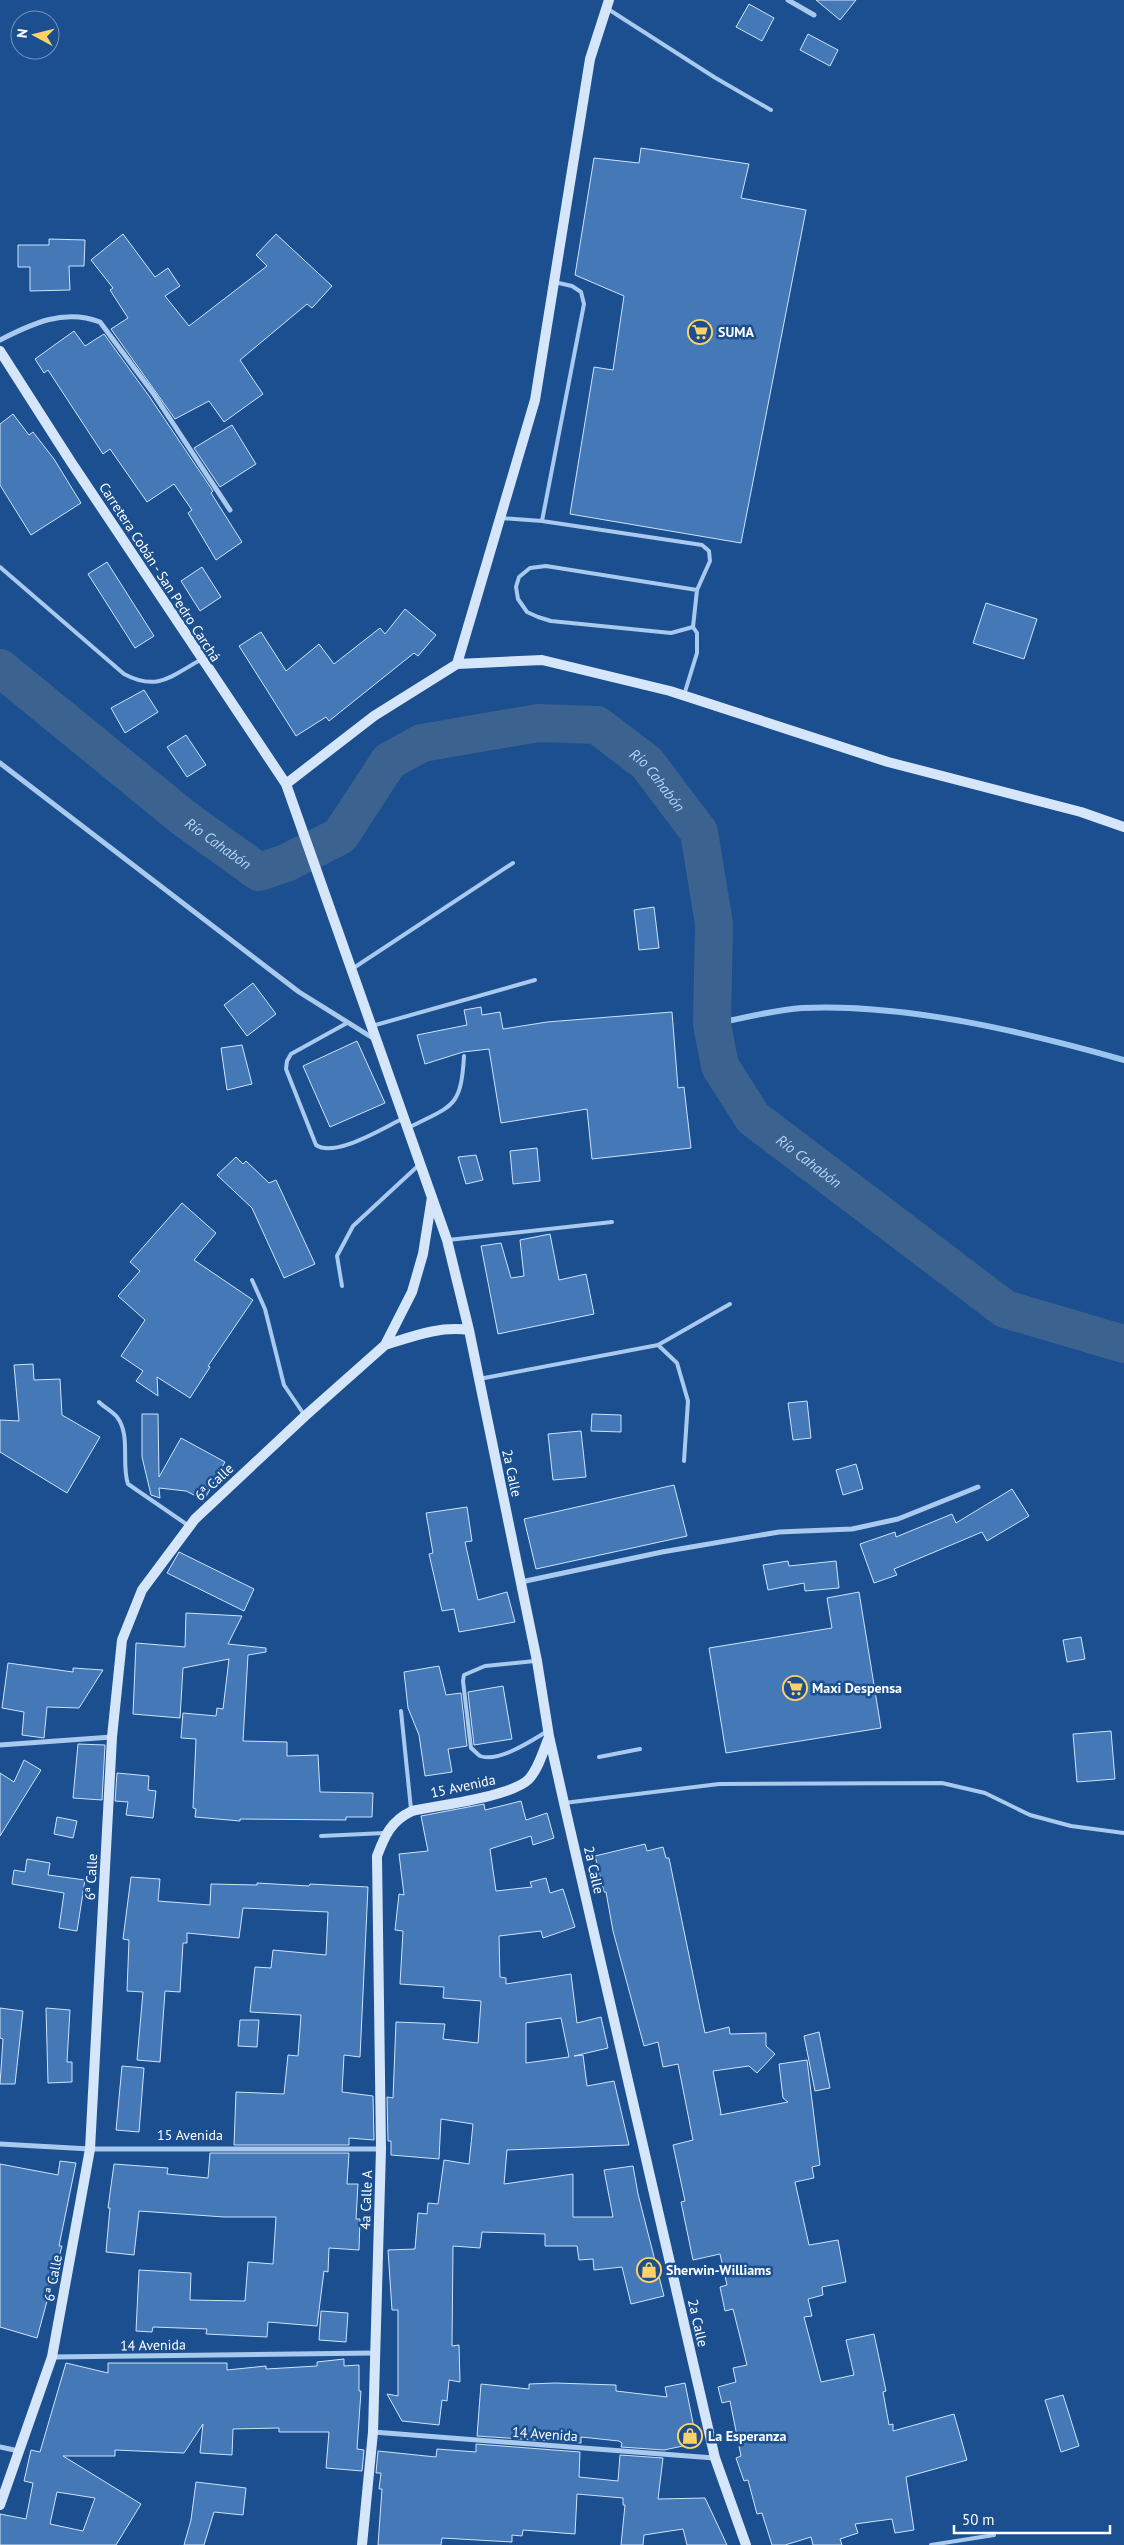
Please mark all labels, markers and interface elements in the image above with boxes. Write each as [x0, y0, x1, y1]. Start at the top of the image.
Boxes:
north arrow [10, 10, 60, 60]
text: N [13, 28, 32, 39]
supermarket icon: SUMA [687, 319, 713, 345]
place label: SUMA [718, 323, 754, 341]
street label: Carretera Cobán - San Pedro Carchá [95, 479, 225, 665]
water label: Río Cahabón [626, 744, 690, 815]
water label: Río Cahabón [182, 813, 255, 873]
water label: Río Cahabón [773, 1130, 846, 1192]
street label: 2a Calle [498, 1448, 526, 1498]
street label: 6ª Calle [191, 1459, 237, 1505]
supermarket icon: Maxi Despensa [782, 1675, 808, 1701]
place label: Maxi Despensa [812, 1679, 902, 1697]
street label: 15 Avenida [429, 1770, 497, 1802]
street label: 2a Calle [580, 1844, 608, 1896]
street label: 6ª Calle [81, 1853, 101, 1901]
street label: 15 Avenida [157, 2126, 223, 2144]
street label: 4a Calle A [356, 2169, 376, 2230]
street label: 6ª Calle [40, 2253, 66, 2303]
shop icon: Sherwin-Williams [636, 2257, 662, 2283]
place label: Sherwin-Williams [666, 2261, 771, 2279]
street label: 2a Calle [684, 2297, 712, 2349]
street label: 14 Avenida [120, 2335, 186, 2355]
street label: 14 Avenida [512, 2423, 579, 2445]
shop icon: La Esperanza [677, 2423, 703, 2449]
place label: La Esperanza [708, 2427, 786, 2445]
scale bar [954, 2502, 1110, 2534]
text: 50 m [962, 2510, 995, 2529]

